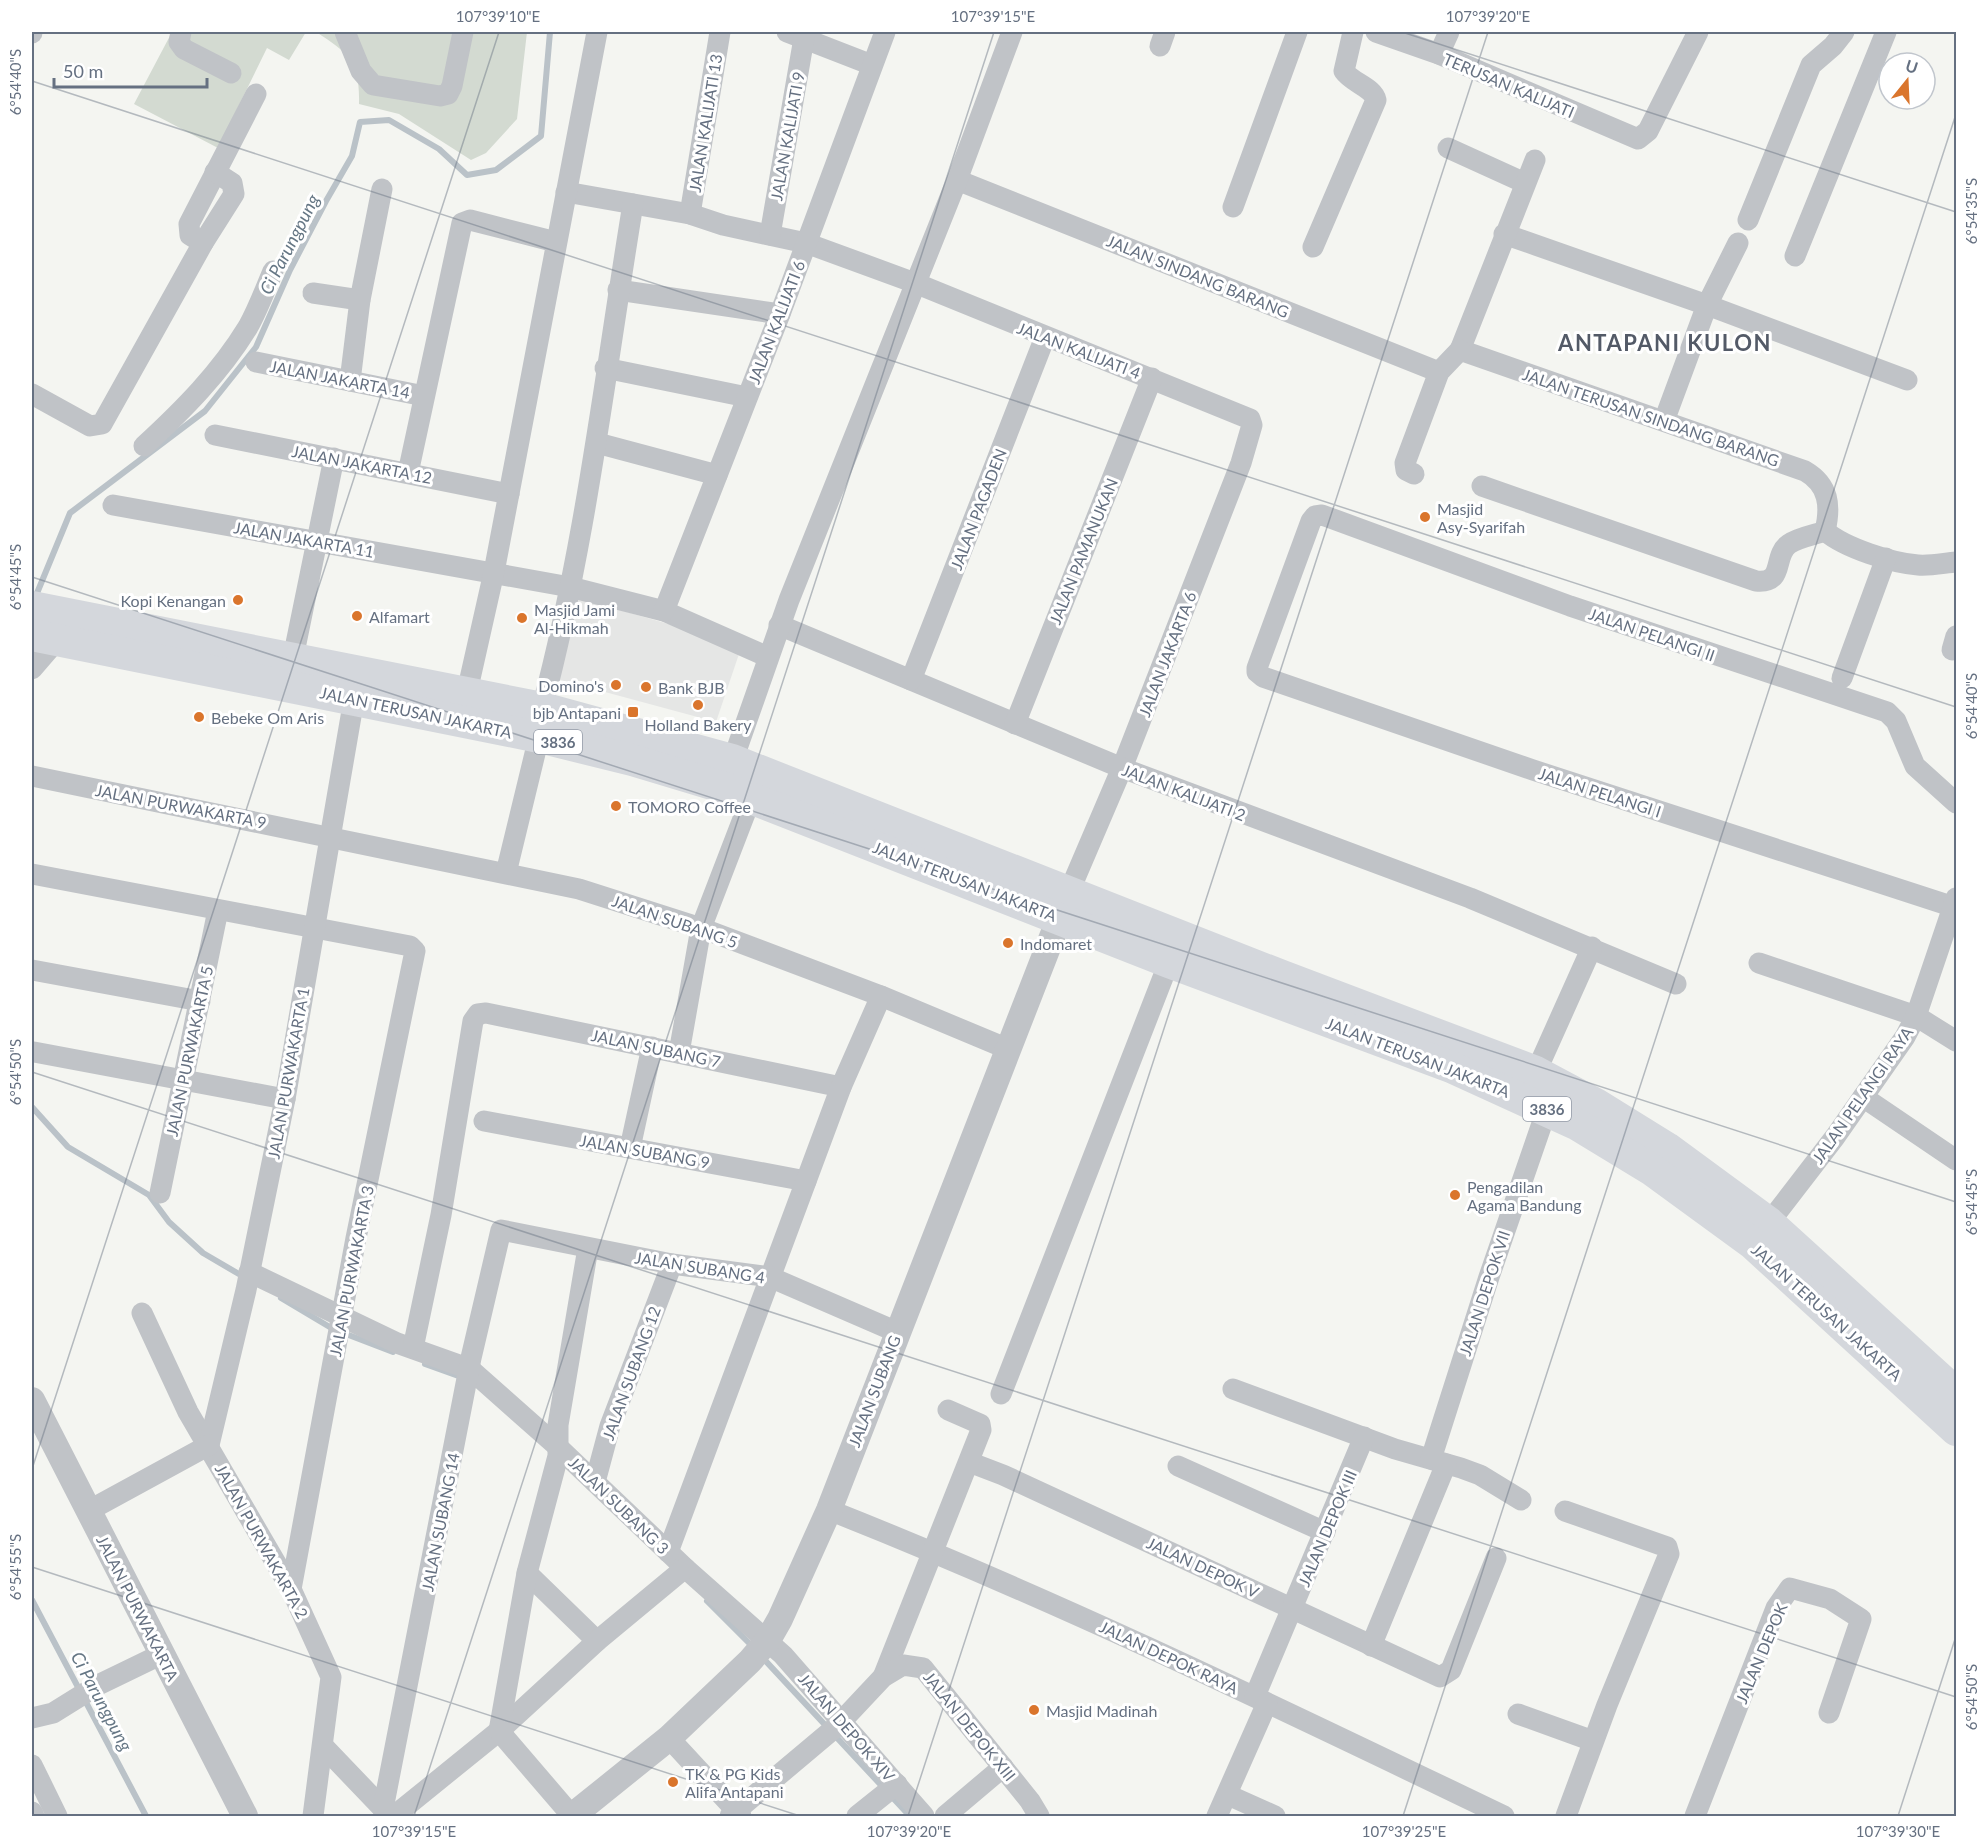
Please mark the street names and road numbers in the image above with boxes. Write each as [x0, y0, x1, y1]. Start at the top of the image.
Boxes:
street label: TERUSAN KALIJATI [1441, 49, 1577, 121]
street label: JALAN KALIJATI 13 [685, 52, 725, 194]
street label: JALAN KALIJATI 9 [766, 70, 808, 202]
street label: JALAN SINDANG BARANG [1104, 231, 1292, 321]
street label: JALAN KALIJATI 6 [744, 258, 808, 386]
street label: JALAN KALIJATI 4 [1015, 318, 1143, 382]
street label: JALAN JAKARTA 14 [268, 356, 412, 402]
street label: JALAN TERUSAN SINDANG BARANG [1520, 364, 1782, 470]
street label: JALAN JAKARTA 12 [290, 441, 434, 487]
street label: JALAN PAGADEN [946, 446, 1010, 572]
street label: JALAN PAMANUKAN [1045, 475, 1121, 627]
street label: JALAN JAKARTA 11 [232, 517, 376, 561]
street label: JALAN JAKARTA 6 [1134, 589, 1200, 719]
street label: JALAN PELANGI II [1586, 604, 1718, 664]
street label: JALAN TERUSAN JAKARTA [318, 682, 514, 742]
road number: 3836 [534, 730, 582, 754]
street label: JALAN KALIJATI 2 [1120, 760, 1248, 824]
street label: JALAN PELANGI I [1536, 763, 1664, 821]
street label: JALAN PURWAKARTA 9 [94, 780, 268, 832]
street label: JALAN TERUSAN JAKARTA [870, 837, 1060, 925]
street label: JALAN SUBANG 5 [610, 891, 740, 951]
street label: JALAN PURWAKARTA 5 [162, 964, 216, 1138]
street label: JALAN PURWAKARTA 1 [264, 986, 312, 1160]
street label: JALAN TERUSAN JAKARTA [1323, 1013, 1513, 1101]
street label: JALAN PELANGI RAYA [1808, 1023, 1917, 1167]
street label: JALAN SUBANG 7 [590, 1025, 722, 1071]
road number: 3836 [1523, 1097, 1571, 1121]
street label: JALAN SUBANG 9 [579, 1130, 711, 1172]
street label: JALAN PURWAKARTA 3 [325, 1184, 377, 1358]
street label: JALAN DEPOK VII [1455, 1228, 1513, 1358]
street label: JALAN TERUSAN JAKARTA [1748, 1240, 1906, 1385]
street label: JALAN SUBANG 4 [634, 1247, 766, 1287]
street label: JALAN SUBANG 12 [598, 1304, 664, 1442]
street label: JALAN SUBANG [844, 1332, 904, 1450]
street label: JALAN SUBANG 14 [417, 1451, 463, 1593]
street label: JALAN SUBANG 3 [565, 1452, 673, 1558]
street label: JALAN PURWAKARTA 2 [212, 1460, 312, 1622]
street label: JALAN DEPOK III [1294, 1467, 1360, 1589]
street label: JALAN PURWAKARTA [93, 1532, 183, 1684]
street label: JALAN DEPOK V [1144, 1533, 1262, 1601]
street label: JALAN DEPOK [1731, 1600, 1791, 1706]
street label: JALAN DEPOK RAYA [1097, 1617, 1241, 1698]
street label: JALAN DEPOK XIII [920, 1668, 1020, 1784]
street label: JALAN DEPOK XIV [795, 1669, 899, 1785]

